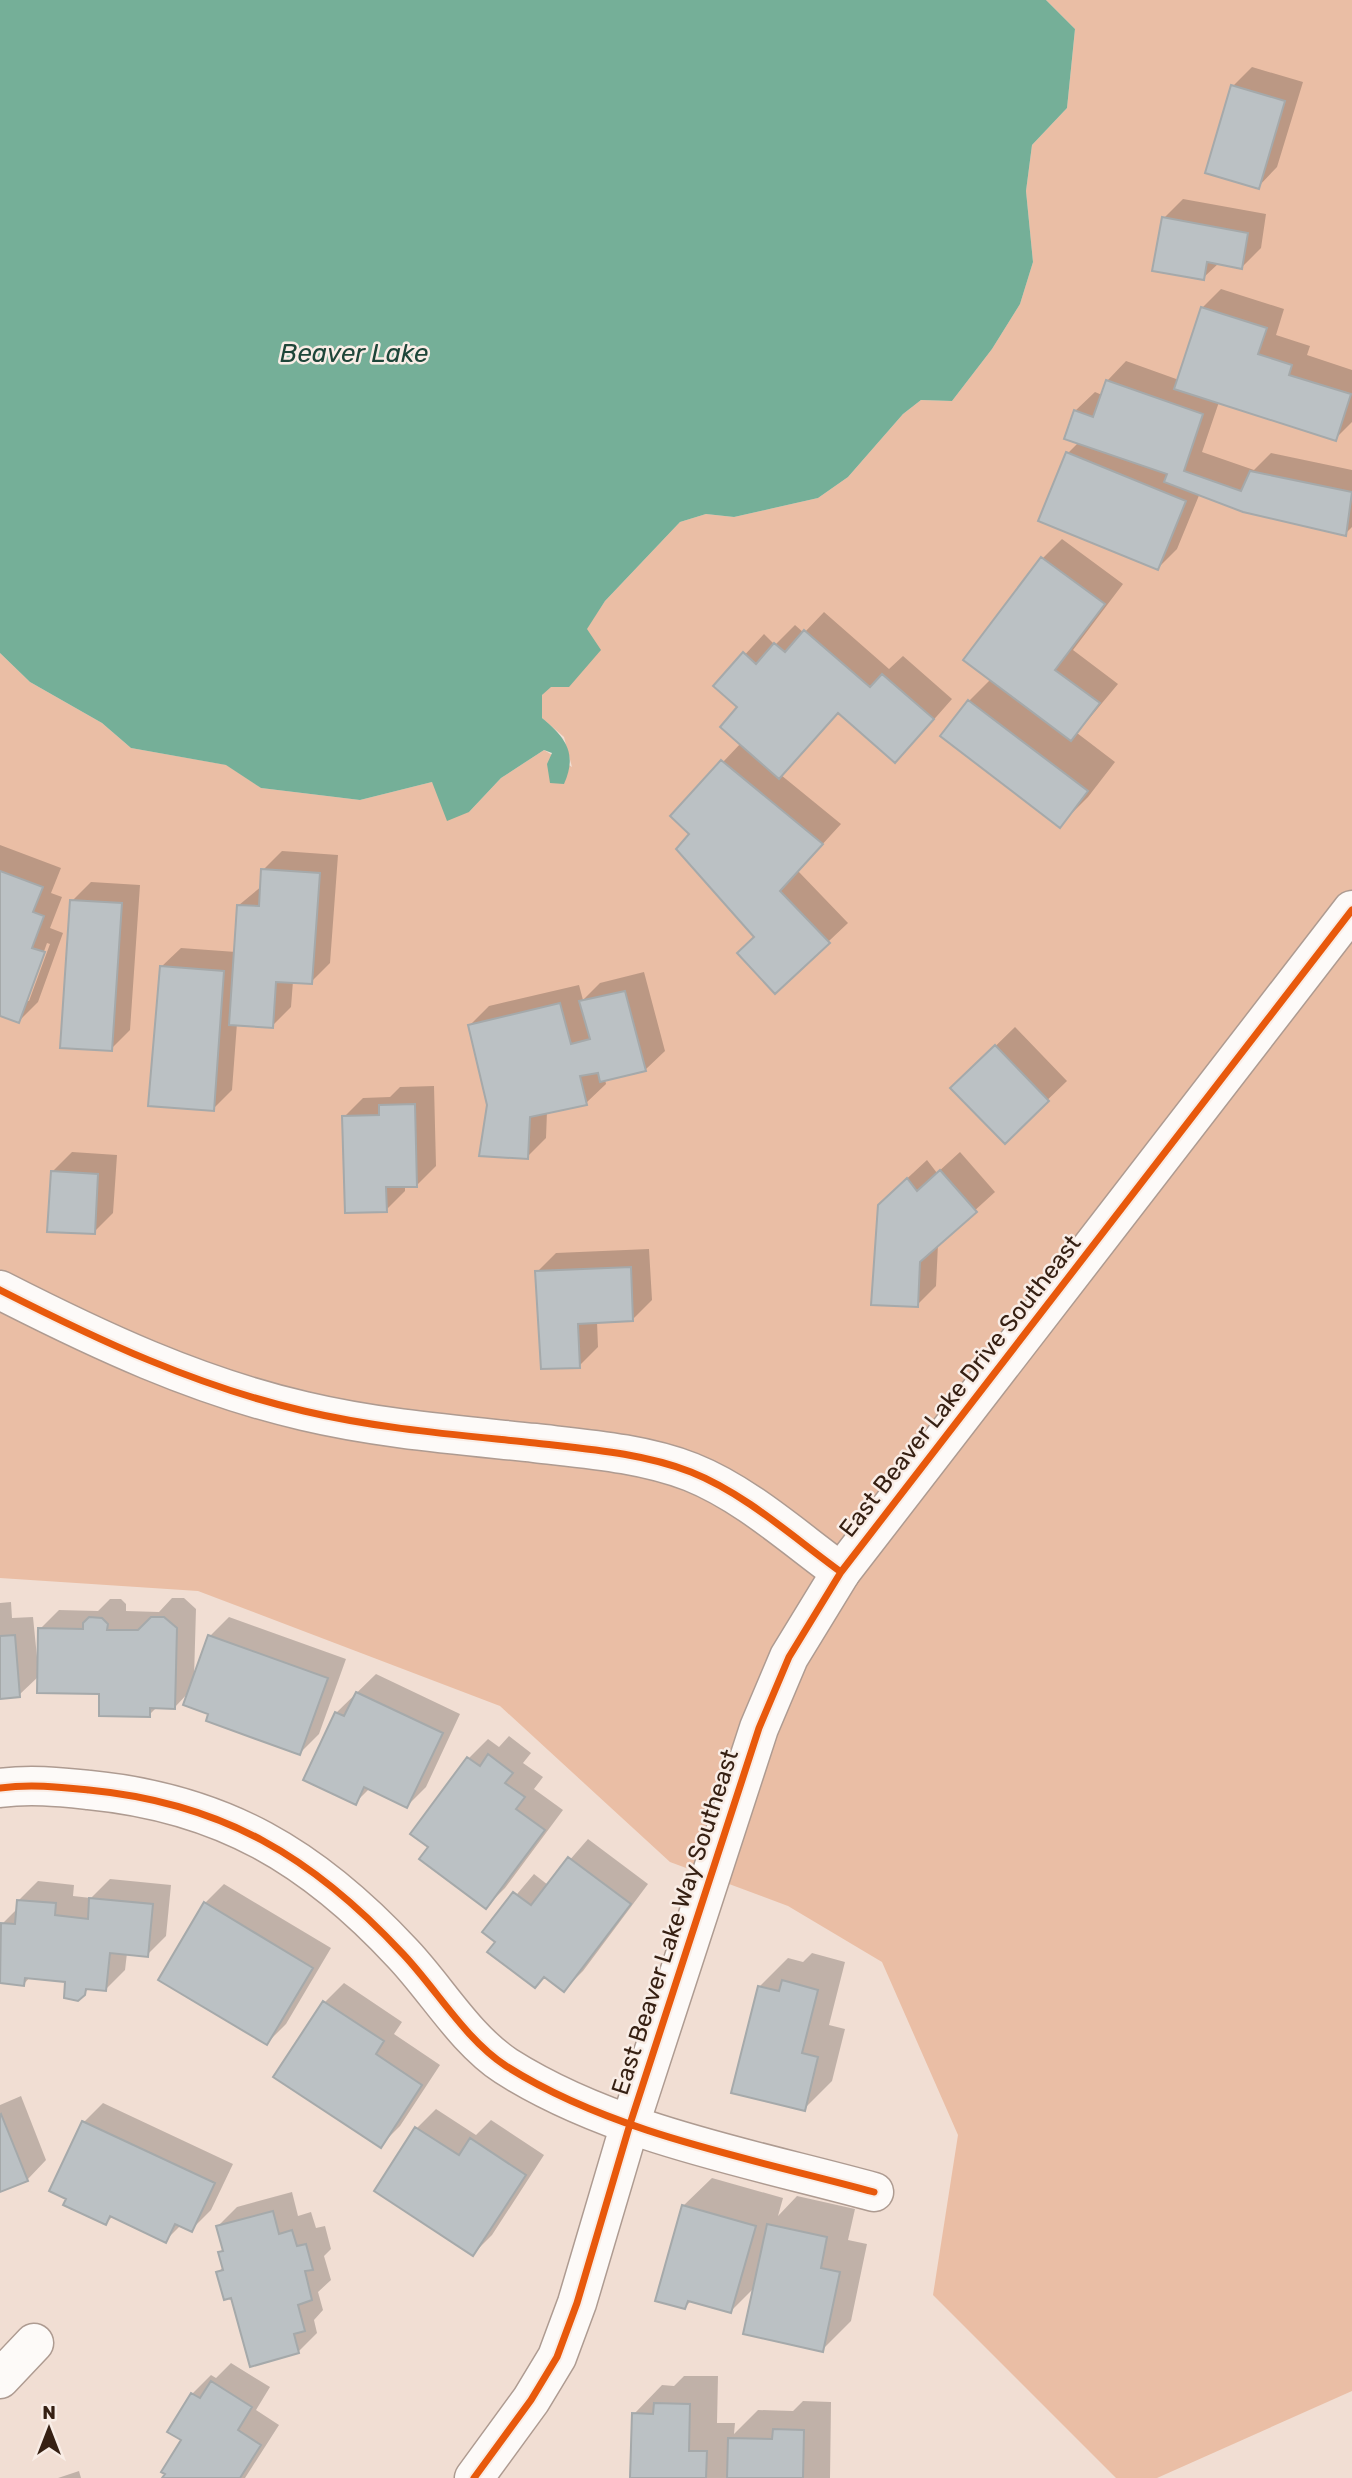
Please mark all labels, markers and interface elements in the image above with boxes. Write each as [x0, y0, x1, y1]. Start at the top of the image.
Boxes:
water label: Beaver Lake [280, 338, 429, 369]
street label: East Beaver Lake Drive Southeast [833, 1229, 1087, 1543]
street label: East Beaver Lake Way Southeast [606, 1746, 744, 2098]
north arrow [14, 2394, 84, 2464]
text: N [42, 2401, 56, 2424]

